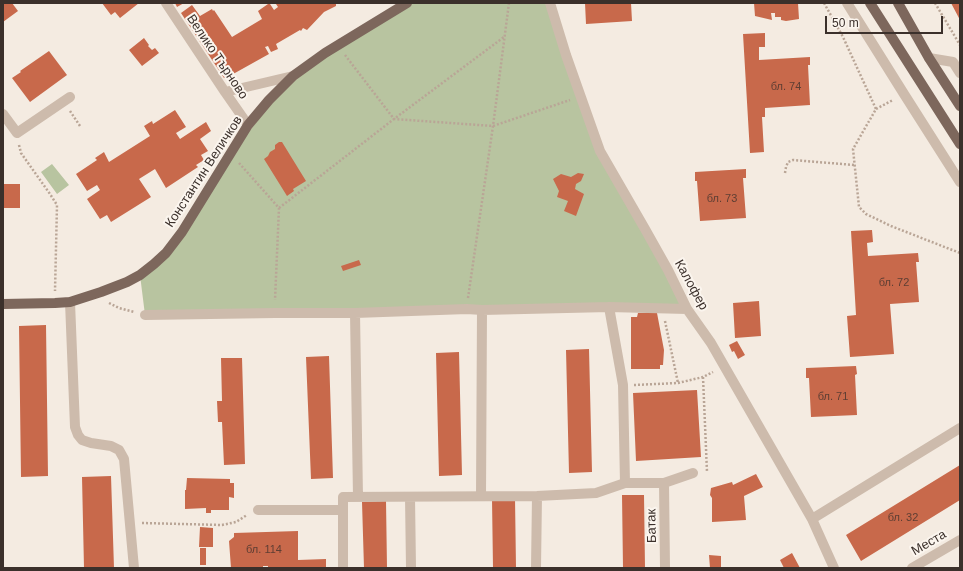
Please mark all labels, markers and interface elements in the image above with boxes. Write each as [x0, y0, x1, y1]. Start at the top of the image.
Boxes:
scale bar [827, 8, 945, 34]
street label: Велико Търново [183, 12, 251, 102]
text: 50 m [832, 16, 859, 30]
house number: бл. 74 [771, 80, 801, 94]
street label: Константин Величков [162, 113, 246, 231]
house number: бл. 73 [707, 192, 737, 206]
street label: Калофер [671, 257, 711, 313]
house number: бл. 72 [879, 276, 909, 290]
house number: бл. 71 [818, 390, 848, 404]
street label: Батак [644, 509, 660, 543]
house number: бл. 32 [888, 511, 918, 525]
street label: Места [909, 527, 949, 559]
house number: бл. 114 [246, 543, 282, 557]

